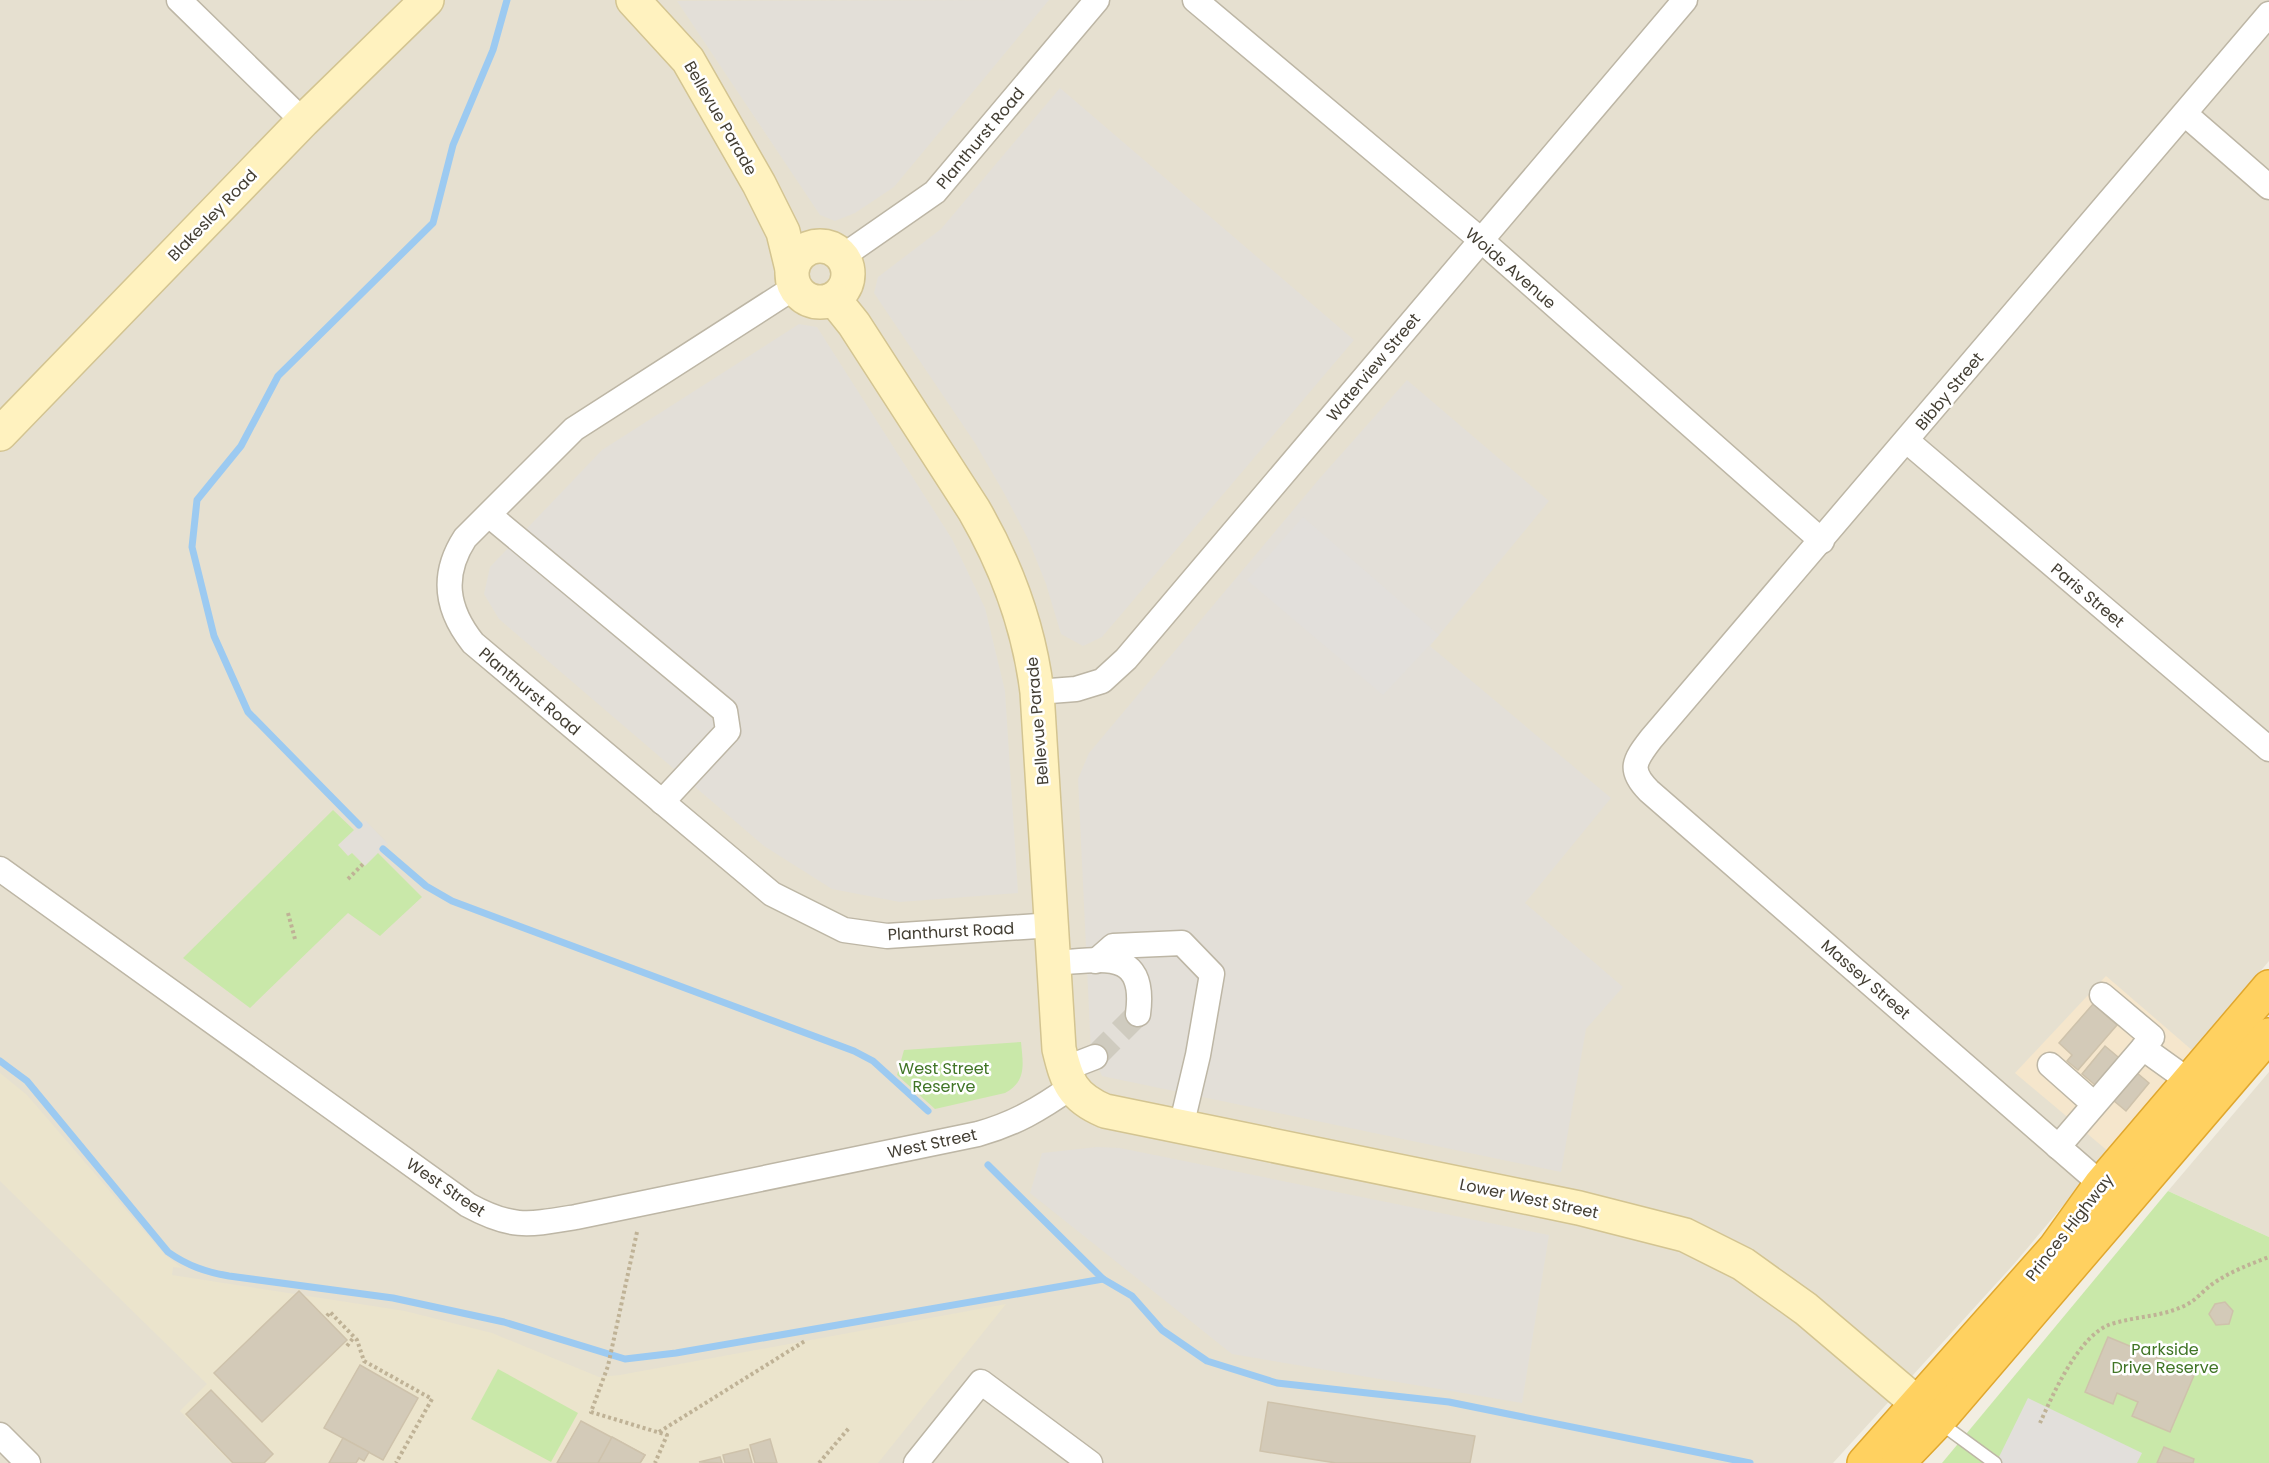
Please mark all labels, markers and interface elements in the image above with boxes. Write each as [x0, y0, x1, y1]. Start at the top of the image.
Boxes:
street label: Bellevue Parade [678, 57, 763, 180]
street label: Planthurst Road [931, 82, 1030, 194]
street label: Blakesley Road [162, 164, 262, 266]
street label: Woids Avenue [1460, 223, 1561, 314]
street label: Waterview Street [1321, 308, 1426, 427]
street label: Bibby Street [1910, 347, 1989, 435]
street label: Paris Street [2046, 558, 2129, 633]
street label: Planthurst Road [474, 642, 586, 741]
street label: Bellevue Parade [1020, 656, 1055, 786]
street label: Planthurst Road [887, 917, 1015, 946]
street label: Massey Street [1816, 934, 1915, 1025]
park label: West Street Reserve [899, 1057, 990, 1098]
street label: West Street [885, 1123, 979, 1164]
street label: West Street [402, 1152, 490, 1222]
street label: Princes Highway [2020, 1169, 2119, 1286]
street label: Lower West Street [1457, 1173, 1601, 1224]
park label: Parkside Drive Reserve [2111, 1338, 2219, 1379]

